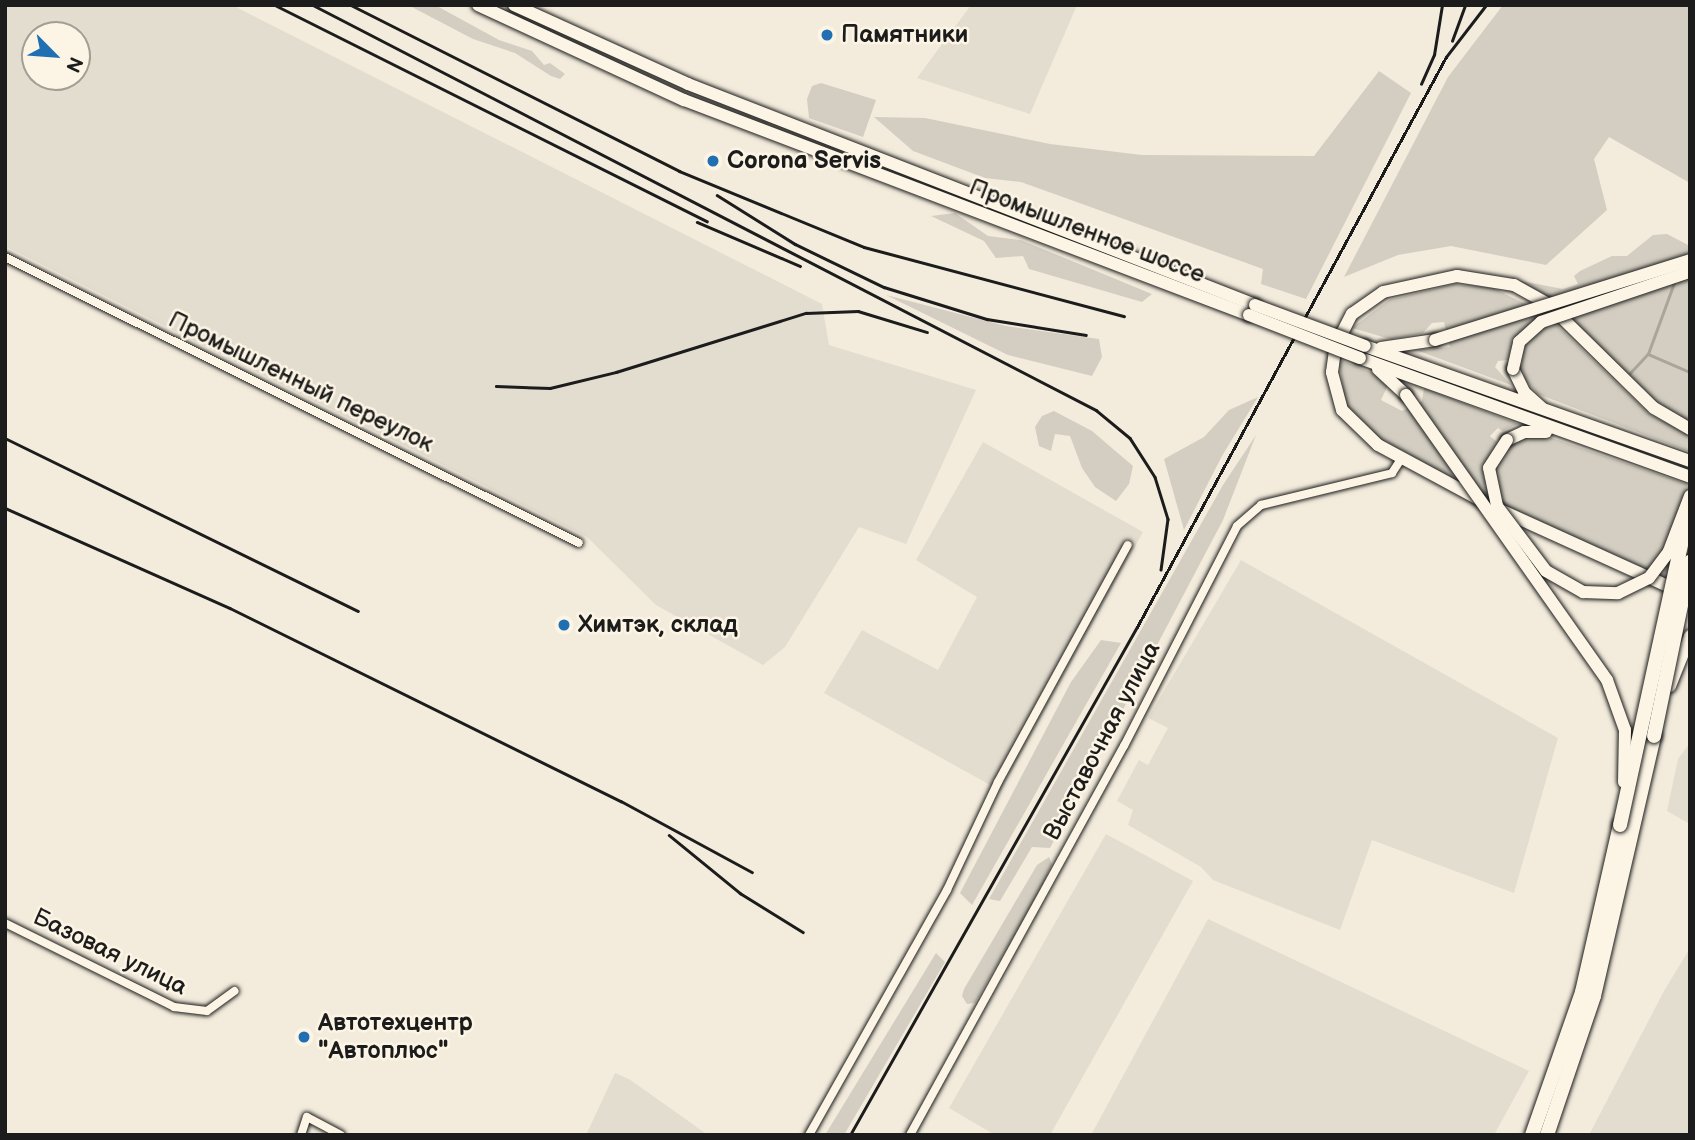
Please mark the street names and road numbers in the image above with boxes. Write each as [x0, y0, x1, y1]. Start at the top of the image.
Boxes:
street label: Промышленное шоссе [965, 173, 1209, 289]
street label: Промышленный переулок [164, 305, 438, 459]
street label: Выставочная улица [1038, 637, 1166, 845]
street label: Базовая улица [28, 902, 192, 1002]

